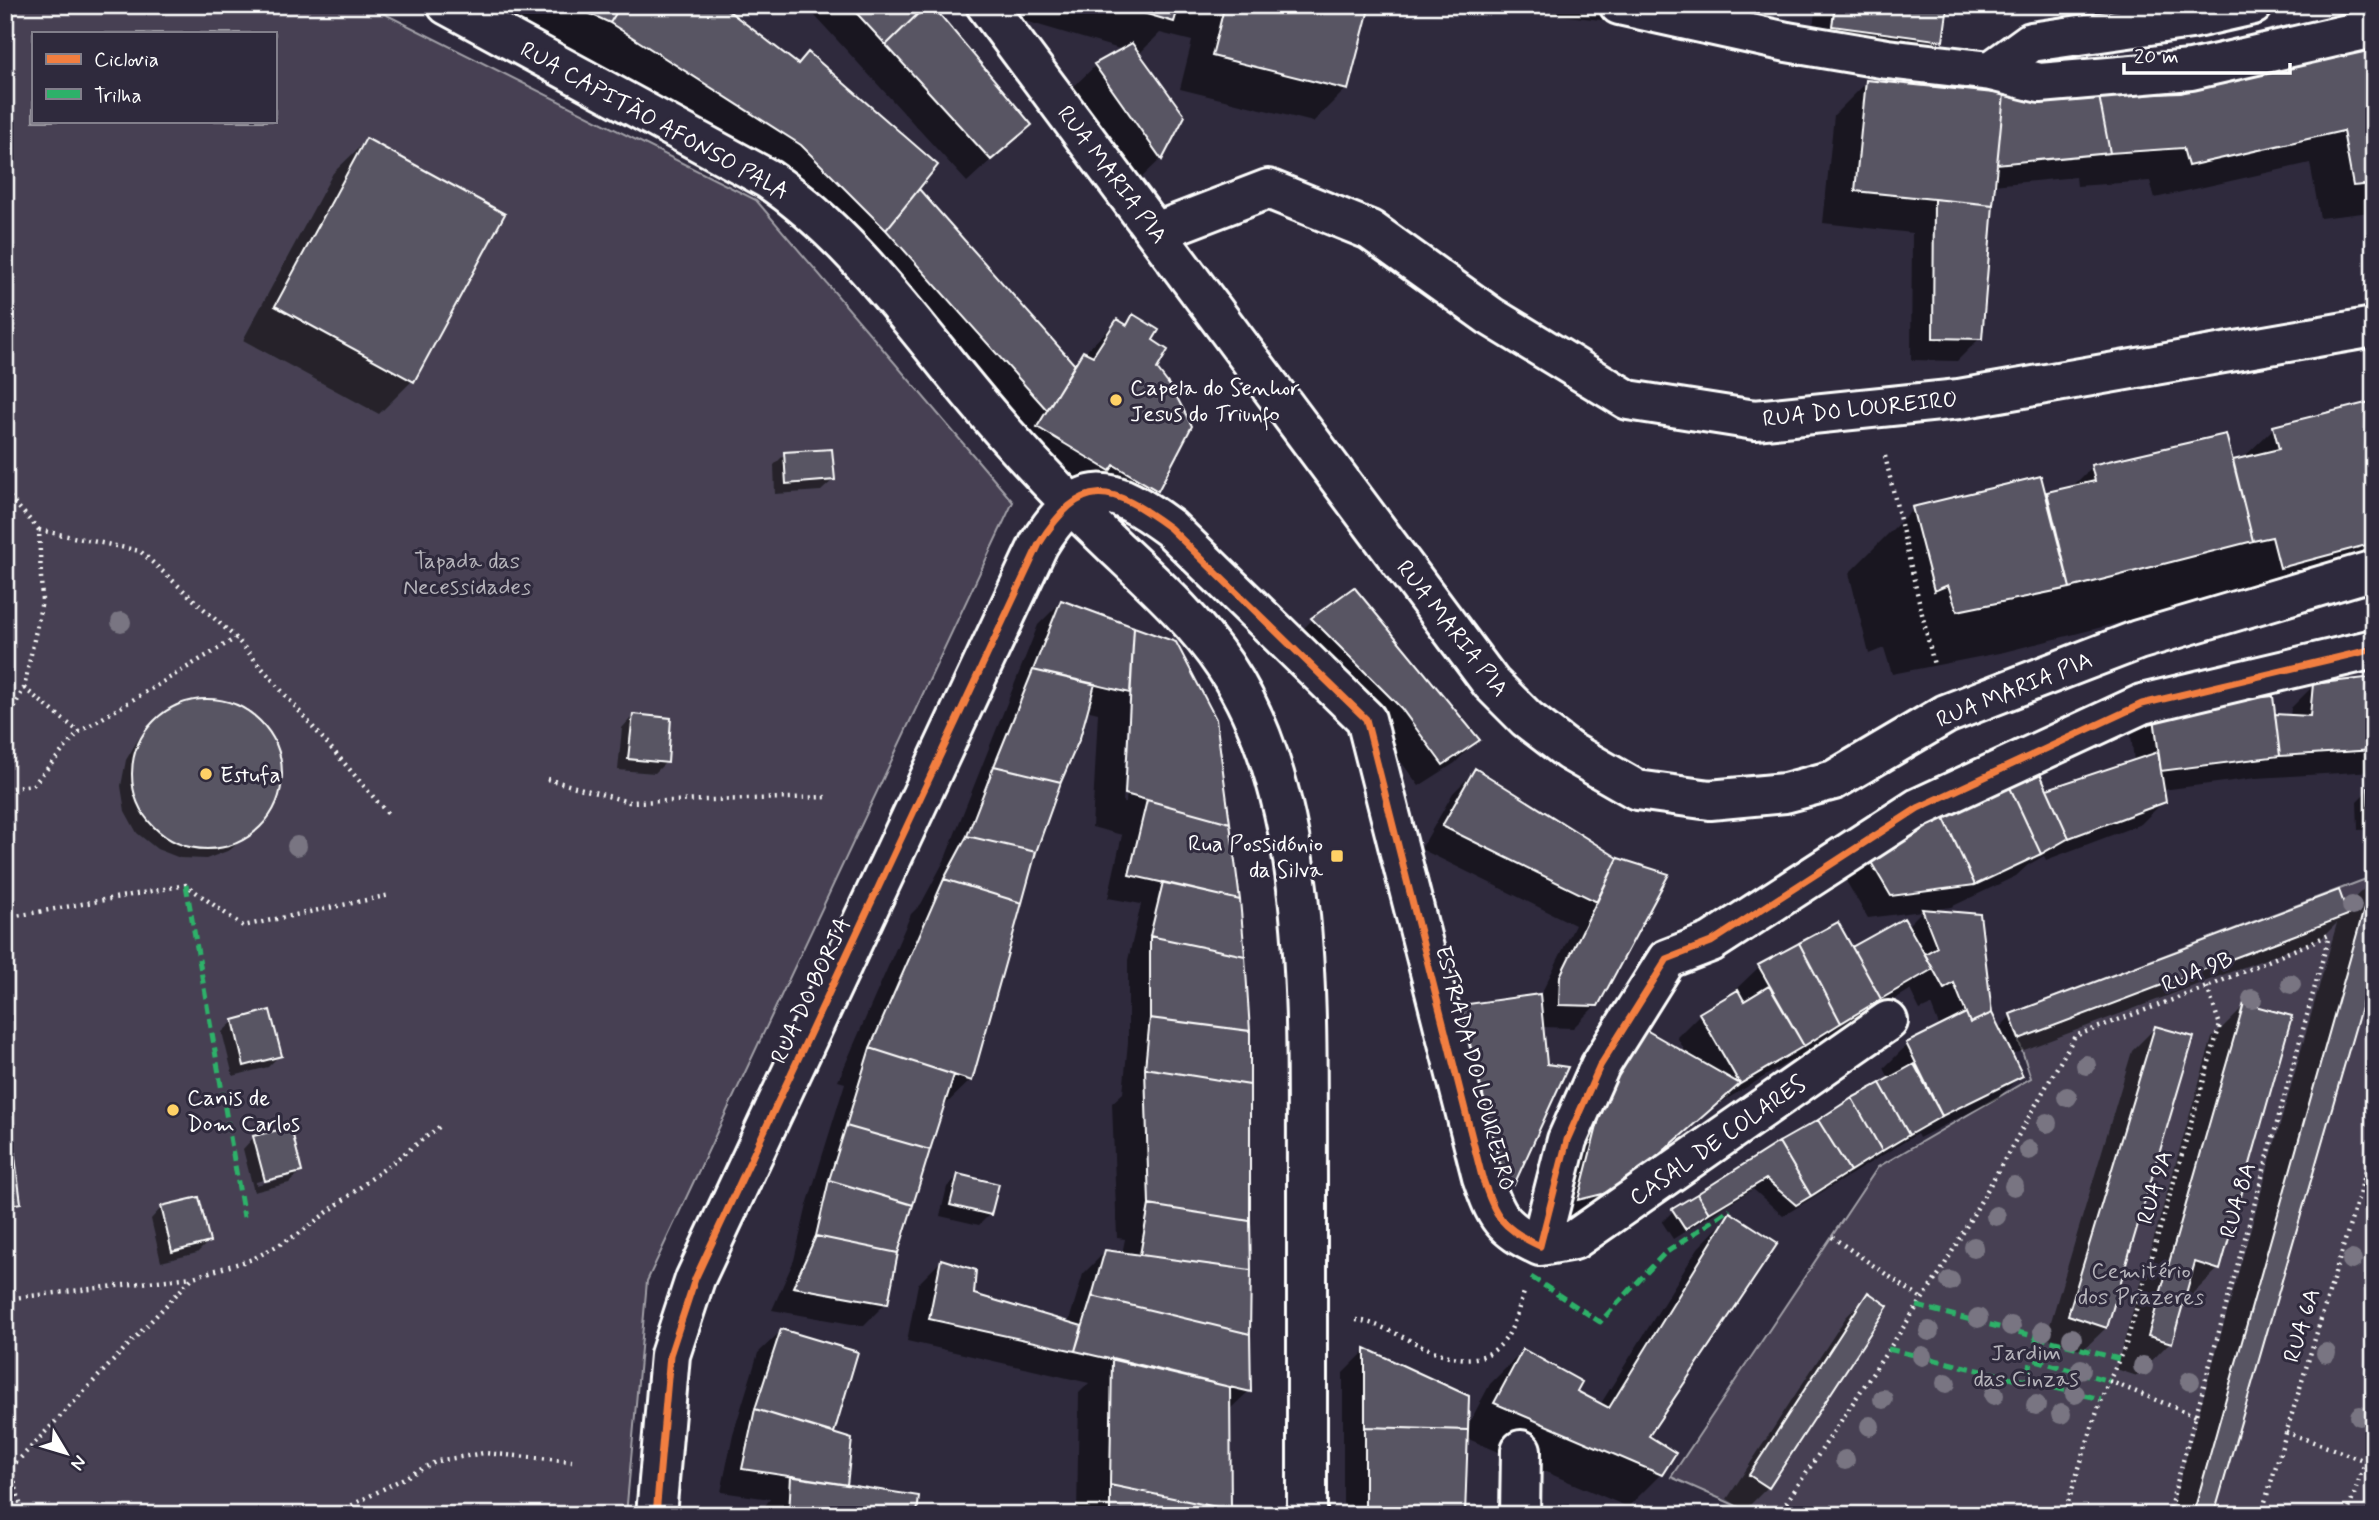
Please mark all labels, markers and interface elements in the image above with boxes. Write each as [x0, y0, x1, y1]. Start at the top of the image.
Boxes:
legend [32, 32, 276, 122]
scale bar [2124, 32, 2290, 76]
street label: RUA CAPITÃO AFONSO PALA [514, 35, 794, 208]
text: 20 m [2134, 43, 2179, 71]
text: Ciclovia [94, 46, 159, 74]
text: Trilha [94, 82, 142, 110]
street label: RUA MARIA PIA [1050, 100, 1173, 250]
place label: Capela do Senhor Jesus do Triunfo [1130, 374, 1300, 431]
street label: RUA DO LOUREIRO [1761, 385, 1959, 435]
marker: Capela do Senhor Jesus do Triunfo [1108, 392, 1124, 408]
park label: Tapada das Necessidades [403, 547, 531, 603]
street label: RUA MARIA PIA [1389, 555, 1514, 704]
street label: RUA MARIA PIA [1932, 646, 2097, 736]
place label: Estufa [220, 761, 281, 791]
marker: Estufa [198, 766, 214, 782]
place label: Rua Possidónio da Silva [1188, 830, 1323, 886]
marker: Rua Possidónio da Silva [1329, 848, 1345, 864]
street label: RUA DO BORJA [765, 913, 859, 1069]
street label: ESTRADA DO LOUREIRO [1427, 942, 1521, 1195]
street label: RUA 9B [2157, 945, 2238, 1001]
street label: CASAL DE COLARES [1624, 1069, 1812, 1214]
place label: Canis de Dom Carlos [187, 1084, 300, 1140]
marker: Canis de Dom Carlos [165, 1102, 181, 1118]
street label: RUA 9A [2131, 1147, 2181, 1228]
street label: RUA 8A [2214, 1159, 2264, 1242]
park label: Cemitério dos Prazeres [2078, 1257, 2204, 1313]
street label: RUA 6A [2277, 1285, 2328, 1366]
park label: Jardim das Cinzas [1973, 1339, 2079, 1395]
north arrow [32, 1418, 102, 1488]
text: N [64, 1450, 92, 1475]

